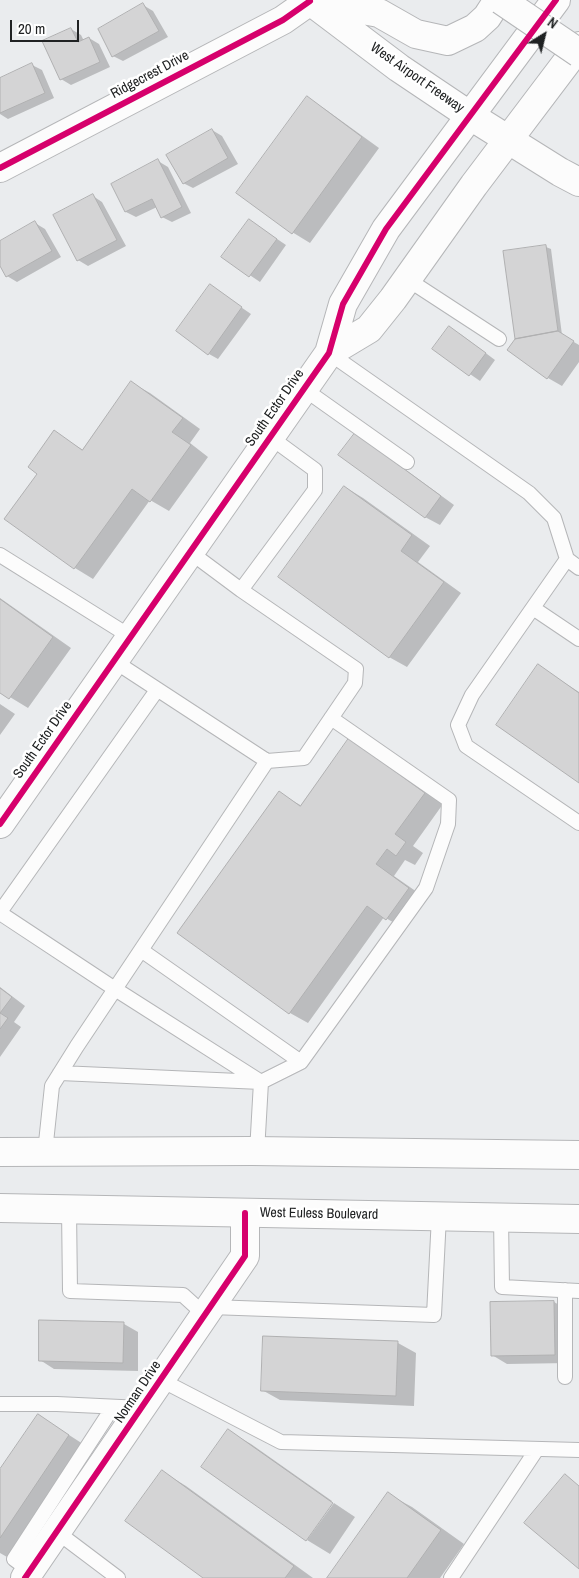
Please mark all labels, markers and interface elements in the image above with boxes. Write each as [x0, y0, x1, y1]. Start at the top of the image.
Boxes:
scale bar [12, 10, 81, 42]
north arrow [519, 10, 569, 60]
text: N [544, 13, 561, 33]
text: 20 m [18, 18, 45, 39]
street label: West Airport Freeway [367, 39, 467, 117]
street label: Ridgecrest Drive [108, 47, 192, 103]
street label: South Ector Drive [242, 366, 308, 450]
street label: South Ector Drive [10, 698, 76, 782]
street label: West Euless Boulevard [260, 1205, 378, 1223]
street label: Norman Drive [111, 1358, 165, 1426]

